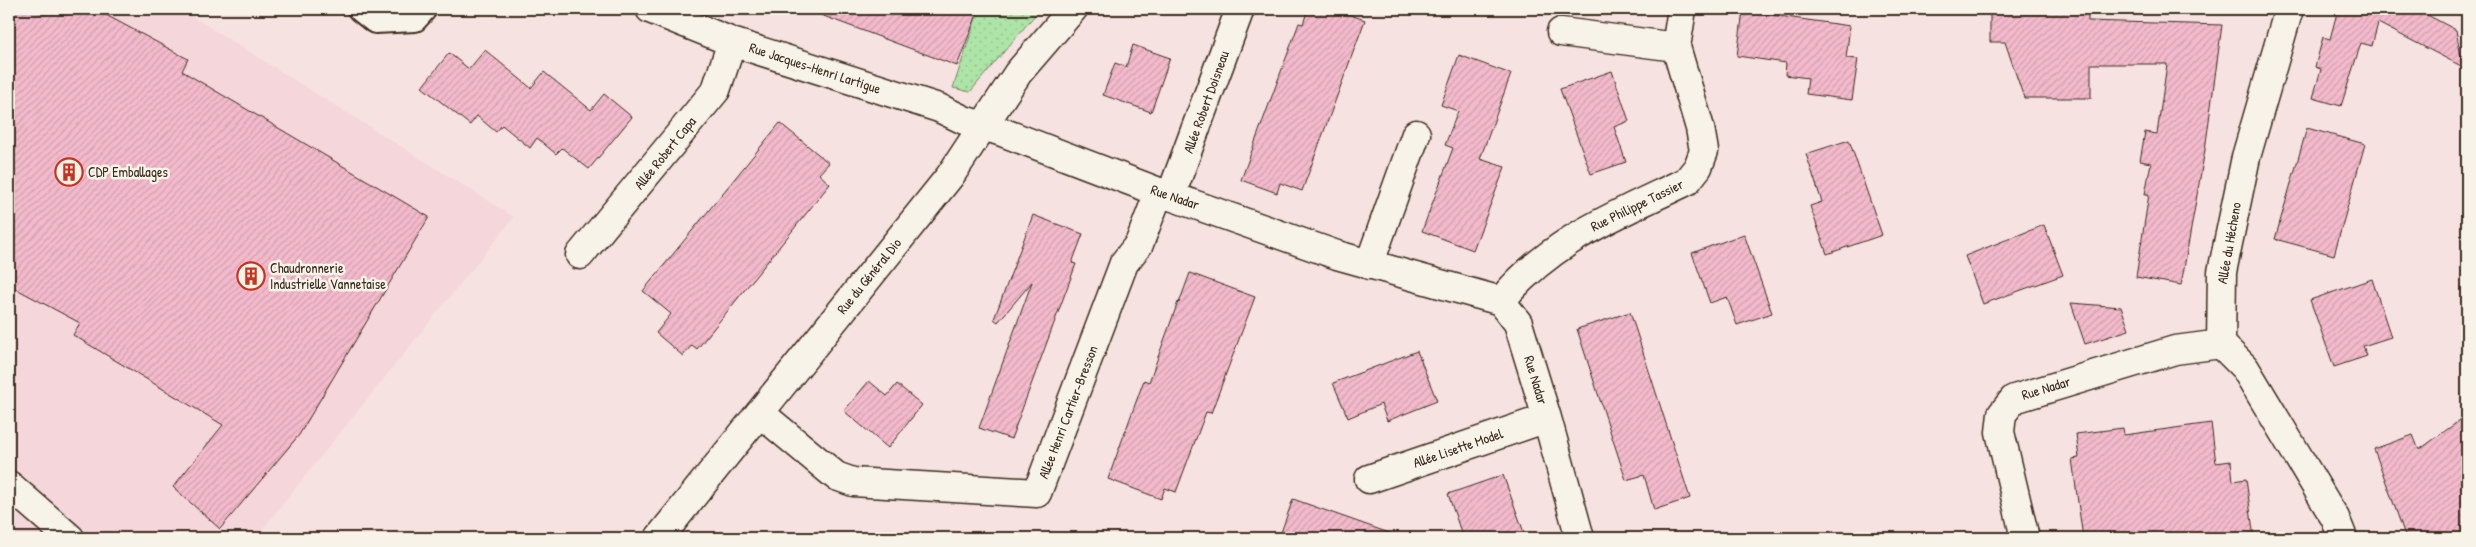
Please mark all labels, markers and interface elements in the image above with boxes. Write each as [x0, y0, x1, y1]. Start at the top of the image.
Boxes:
street label: Rue Jacques-Henri Lartigue [747, 37, 884, 99]
street label: Allée Robert Doisneau [1178, 48, 1233, 156]
street label: Allée Robert Capa [629, 112, 701, 194]
building icon: CDP Emballages [54, 157, 84, 187]
place label: CDP Emballages [88, 162, 168, 182]
street label: Rue Philippe Tassier [1587, 174, 1687, 236]
street label: Rue Nadar [1148, 179, 1202, 214]
street label: Allée du Hécheno [2212, 200, 2245, 285]
street label: Rue du Général Dio [832, 234, 905, 318]
place label: Chaudronnerie Industrielle Vannetaise [270, 258, 386, 293]
building icon: Chaudronnerie Industrielle Vannetaise [236, 261, 266, 291]
street label: Allée Henri Cartier-Bresson [1033, 342, 1102, 481]
street label: Rue Nadar [1520, 353, 1553, 407]
street label: Rue Nadar [2019, 371, 2073, 404]
street label: Allée Lisette Model [1410, 423, 1505, 472]

